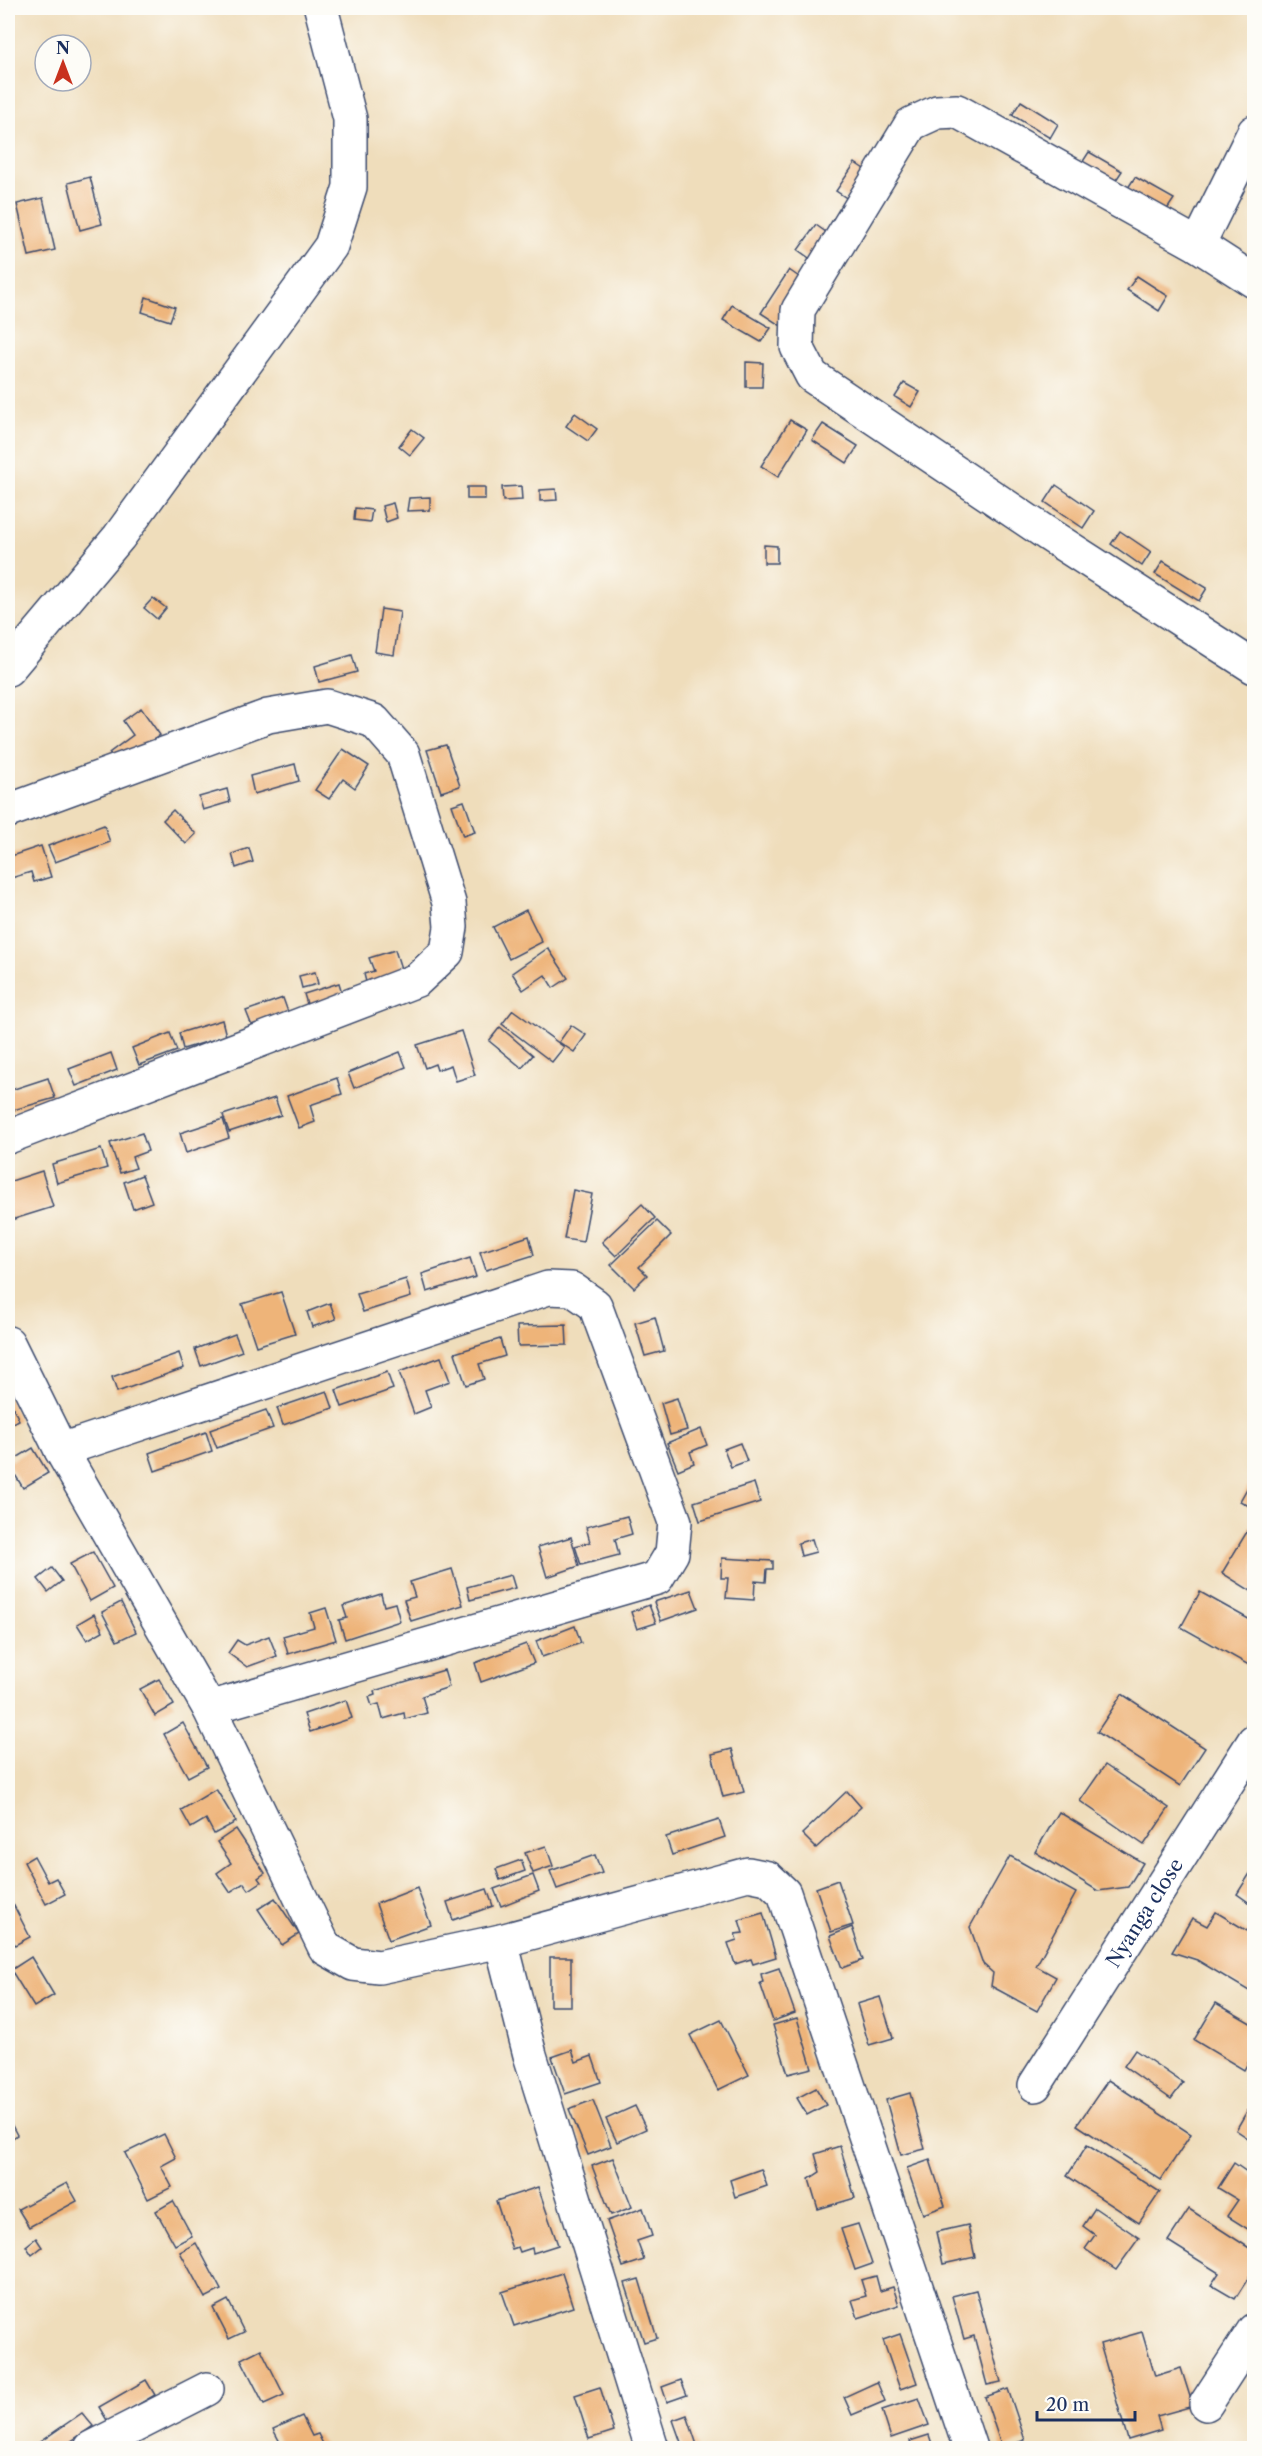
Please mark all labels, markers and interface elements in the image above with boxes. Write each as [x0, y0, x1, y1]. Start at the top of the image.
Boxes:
north arrow [33, 33, 93, 93]
text: N [56, 38, 70, 58]
street label: Nyanga close [1101, 1854, 1188, 1972]
scale bar [1037, 2384, 1134, 2422]
text: 20 m [1046, 2394, 1090, 2416]

